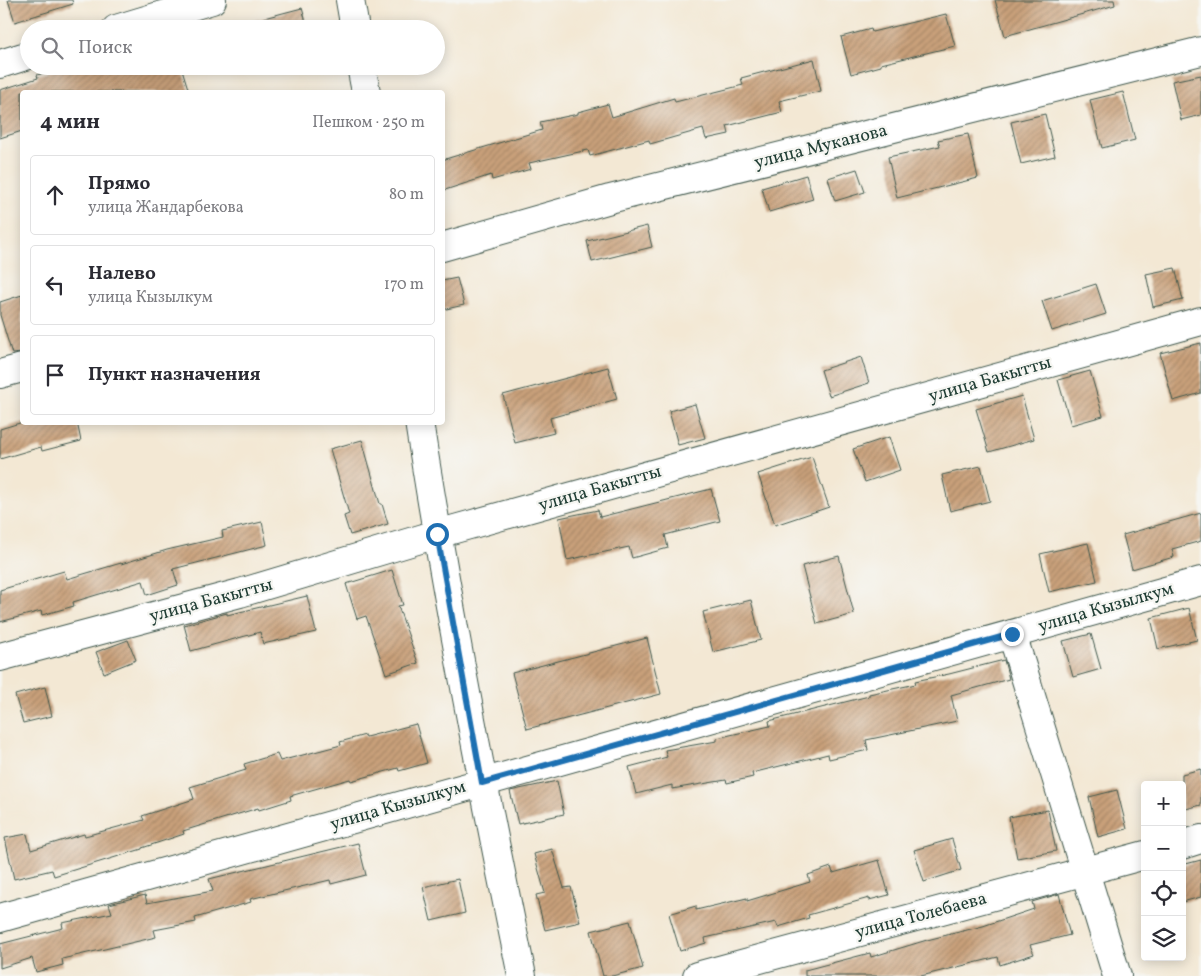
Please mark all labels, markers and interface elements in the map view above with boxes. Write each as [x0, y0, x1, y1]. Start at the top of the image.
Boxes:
search box [20, 20, 445, 75]
icon: search [38, 34, 66, 62]
text: Поиск [78, 35, 132, 61]
text: 4 мин [40, 108, 100, 137]
text: Пешком · 250 m [312, 112, 425, 134]
street label: улица Муканова [752, 118, 890, 176]
text: Прямо [88, 171, 150, 197]
icon: ahead [41, 181, 69, 209]
text: 80 m [389, 184, 424, 206]
text: улица Жандарбекова [88, 197, 244, 219]
text: Налево [88, 261, 156, 287]
icon: left [41, 271, 69, 299]
text: 170 m [384, 274, 424, 296]
text: улица Кызылкум [88, 287, 213, 309]
street label: улица Бакытты [926, 350, 1055, 409]
icon: arrive [41, 361, 69, 389]
text: Пункт назначения [88, 362, 261, 388]
street label: улица Бакытты [536, 459, 665, 518]
route start [426, 523, 449, 546]
street label: улица Бакытты [147, 572, 276, 629]
street label: улица Кызылкум [1035, 577, 1177, 639]
route end [1001, 623, 1024, 646]
street label: улица Кызылкум [327, 775, 469, 837]
map controls [1141, 781, 1186, 961]
button: + [1141, 781, 1186, 826]
button: − [1141, 826, 1186, 871]
button: locate [1141, 871, 1186, 916]
street label: улица Толебаева [852, 886, 990, 946]
button: layers [1141, 916, 1186, 961]

